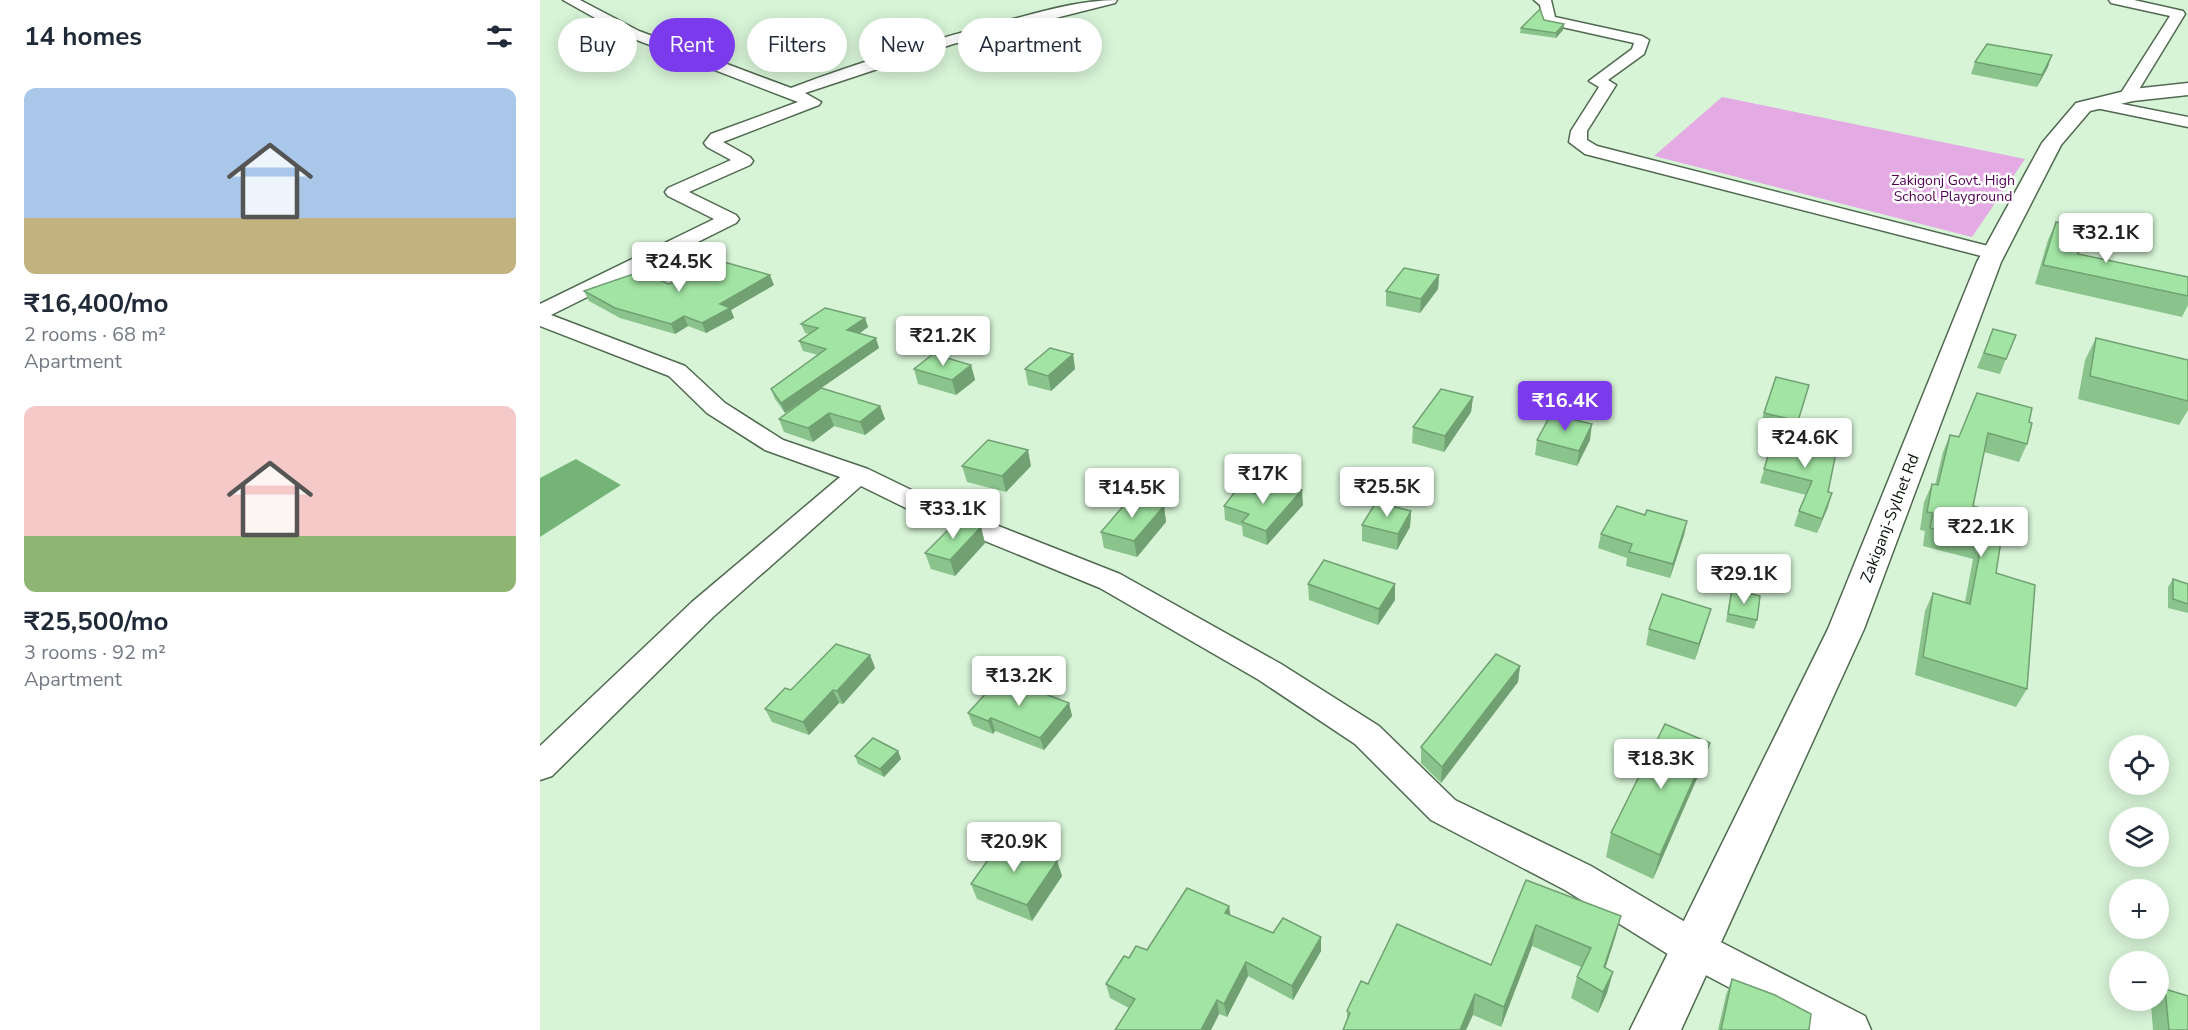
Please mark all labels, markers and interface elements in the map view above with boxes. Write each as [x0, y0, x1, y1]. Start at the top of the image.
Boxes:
chip: Buy [558, 18, 637, 72]
chip: Rent [649, 18, 735, 72]
chip: Filters [747, 18, 847, 72]
chip: New [859, 18, 946, 72]
chip: Apartment [958, 18, 1102, 72]
text: 14 homes [24, 19, 142, 54]
icon: filters [483, 20, 516, 53]
icon: home [216, 127, 324, 235]
park label: Zakigonj Govt. High School Playground [1891, 171, 2015, 206]
pin: ₹32.1K [2057, 213, 2155, 264]
text: ₹32.1K [2073, 219, 2139, 246]
pin: ₹24.5K [630, 242, 728, 293]
text: ₹24.5K [646, 248, 712, 275]
text: ₹16,400/mo [24, 286, 168, 321]
pin: ₹21.2K [894, 316, 992, 367]
text: 2 rooms · 68 m² [24, 321, 166, 348]
text: ₹21.2K [910, 322, 976, 349]
text: Apartment [24, 348, 122, 375]
pin: ₹16.4K [1516, 381, 1614, 432]
text: ₹16.4K [1532, 387, 1598, 414]
pin: ₹24.6K [1756, 418, 1854, 469]
text: ₹24.6K [1772, 424, 1838, 451]
icon: home [216, 445, 324, 553]
street label: Zakiganj-Sylhet Rd [1855, 451, 1925, 586]
pin: ₹17K [1227, 454, 1299, 505]
text: ₹17K [1238, 460, 1288, 487]
pin: ₹25.5K [1338, 467, 1436, 518]
pin: ₹14.5K [1083, 468, 1181, 519]
text: ₹25.5K [1354, 473, 1420, 500]
text: ₹14.5K [1099, 474, 1165, 501]
pin: ₹33.1K [904, 489, 1002, 540]
text: ₹33.1K [920, 495, 986, 522]
pin: ₹22.1K [1932, 507, 2030, 558]
text: ₹22.1K [1948, 513, 2014, 540]
pin: ₹29.1K [1695, 554, 1793, 605]
text: ₹29.1K [1711, 560, 1777, 587]
text: ₹25,500/mo [24, 604, 168, 639]
text: 3 rooms · 92 m² [24, 639, 166, 666]
pin: ₹13.2K [970, 656, 1068, 707]
text: ₹13.2K [986, 662, 1052, 689]
text: Apartment [24, 666, 122, 693]
map controls [2109, 735, 2169, 1011]
button: locate [2109, 735, 2169, 795]
pin: ₹18.3K [1612, 739, 1710, 790]
text: ₹18.3K [1628, 745, 1694, 772]
button: layers [2109, 807, 2169, 867]
pin: ₹20.9K [965, 822, 1063, 873]
text: ₹20.9K [981, 828, 1047, 855]
button: + [2109, 879, 2169, 939]
button: − [2109, 951, 2169, 1011]

